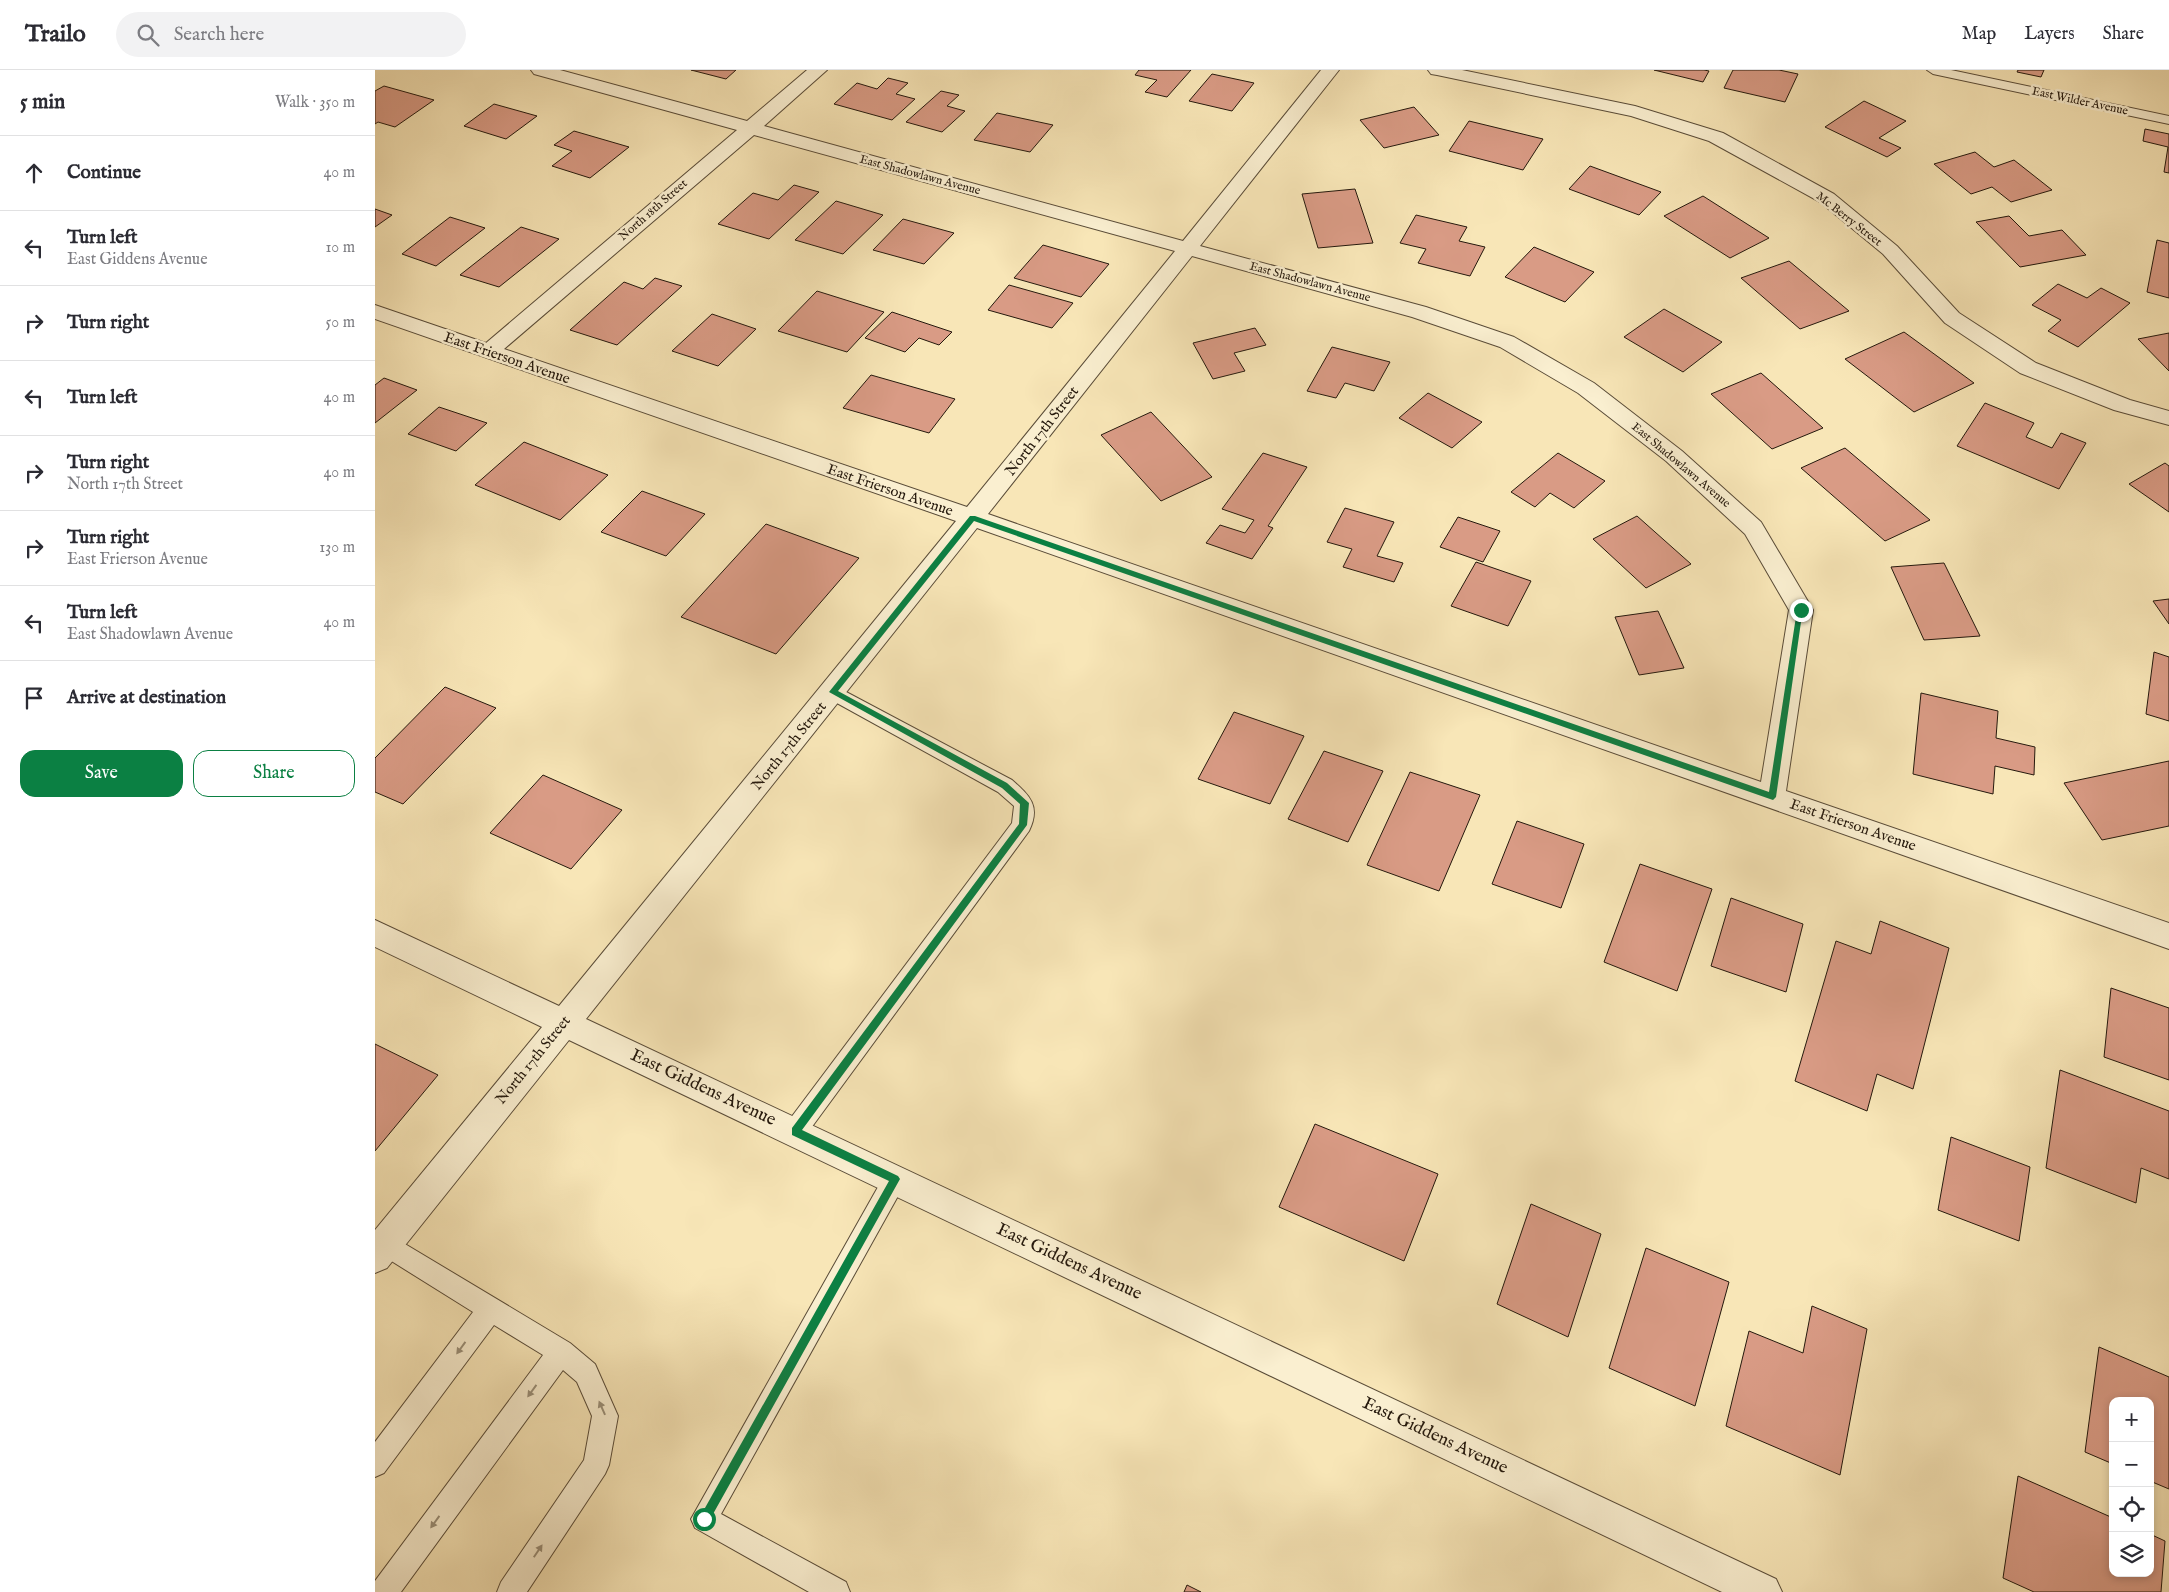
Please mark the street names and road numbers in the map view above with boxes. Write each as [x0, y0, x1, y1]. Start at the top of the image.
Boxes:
street label: East Wilder Avenue [2031, 83, 2130, 119]
street label: East Shadowlawn Avenue [858, 152, 983, 198]
street label: North 18th Street [616, 176, 690, 244]
street label: Mc Berry Street [1813, 189, 1885, 249]
street label: East Shadowlawn Avenue [1248, 259, 1373, 305]
street label: East Frierson Avenue [441, 328, 573, 389]
street label: North 17th Street [1001, 382, 1083, 480]
street label: East Shadowlawn Avenue [1628, 419, 1734, 511]
street label: East Frierson Avenue [824, 460, 956, 521]
street label: North 17th Street [747, 698, 831, 794]
street label: East Frierson Avenue [1787, 795, 1919, 856]
street label: North 17th Street [491, 1012, 575, 1108]
street label: East Giddens Avenue [627, 1044, 779, 1132]
street label: East Giddens Avenue [993, 1218, 1145, 1306]
street label: East Giddens Avenue [1359, 1392, 1511, 1480]

